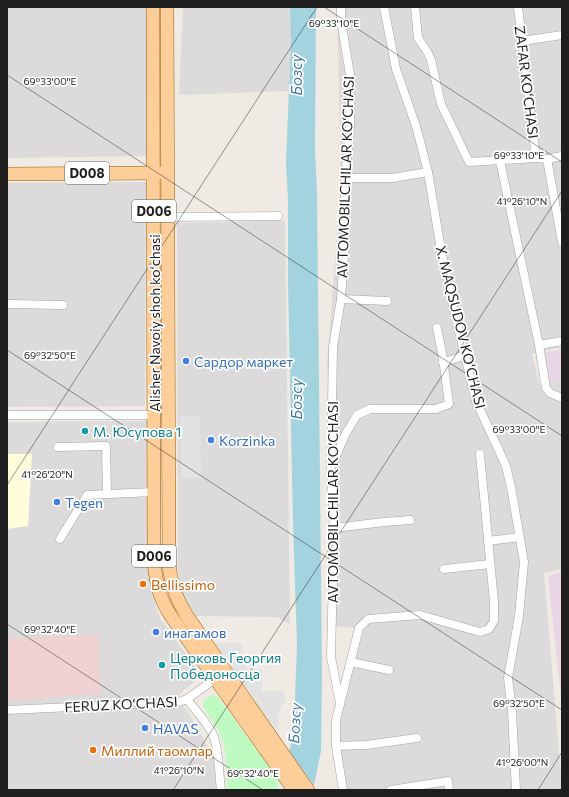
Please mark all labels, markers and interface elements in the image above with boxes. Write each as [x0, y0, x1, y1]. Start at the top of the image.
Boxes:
text: 69°33'10"E [309, 17, 359, 29]
street label: ZAFAR KO‘CHASI [512, 25, 542, 139]
water label: Бозсу [287, 53, 305, 95]
text: 69°33'00"E [24, 75, 76, 87]
street label: AVTOMOBILCHILAR KO‘CHASI [333, 76, 357, 278]
text: 69°33'10"E [494, 149, 544, 161]
road number: D008 [65, 162, 109, 184]
text: 41°26'10"N [497, 195, 547, 207]
road number: D006 [132, 200, 176, 222]
street label: Alisher Navoiy shoh koʻchasi [146, 234, 163, 412]
street label: X. MAQSUDOV KO‘CHASI [433, 244, 489, 410]
text: 69°32'50"E [24, 349, 76, 361]
place label: Сардор маркет [194, 353, 293, 370]
marker: Сардор маркет [181, 356, 191, 366]
water label: Бозсу [287, 377, 305, 419]
street label: AVTOMOBILCHILAR KO‘CHASI [324, 401, 341, 603]
place label: М. Юсупова 1 [93, 423, 181, 440]
text: 69°33'00"E [493, 423, 545, 435]
marker: М. Юсупова 1 [80, 426, 90, 436]
place label: Korzinka [219, 432, 275, 449]
marker: Korzinka [206, 435, 216, 445]
text: 41°26'20"N [21, 468, 73, 480]
place label: Tegen [65, 494, 103, 511]
marker: Tegen [52, 497, 62, 507]
road number: D006 [132, 545, 176, 567]
place label: Bellissimo [151, 576, 215, 593]
marker: Bellissimo [138, 579, 148, 589]
text: 69°32'40"E [24, 623, 76, 635]
place label: инагамов [164, 624, 226, 641]
marker: инагамов [151, 627, 161, 637]
place label: Церковь Георгия Победоносца [170, 649, 281, 682]
marker: Церковь Георгия Победоносца [157, 660, 167, 670]
street label: FERUZ KO‘CHASI [64, 693, 178, 715]
text: 69°32'50"E [493, 697, 545, 709]
water label: Бозсу [284, 701, 304, 744]
place label: HAVAS [153, 720, 199, 737]
marker: HAVAS [140, 723, 150, 733]
place label: Миллий таомлар [101, 742, 213, 759]
marker: Миллий таомлар [88, 745, 98, 755]
text: 41°26'00"N [496, 756, 548, 768]
text: 41°26'10"N [154, 764, 204, 776]
text: 69°32'40"E [227, 767, 279, 779]

